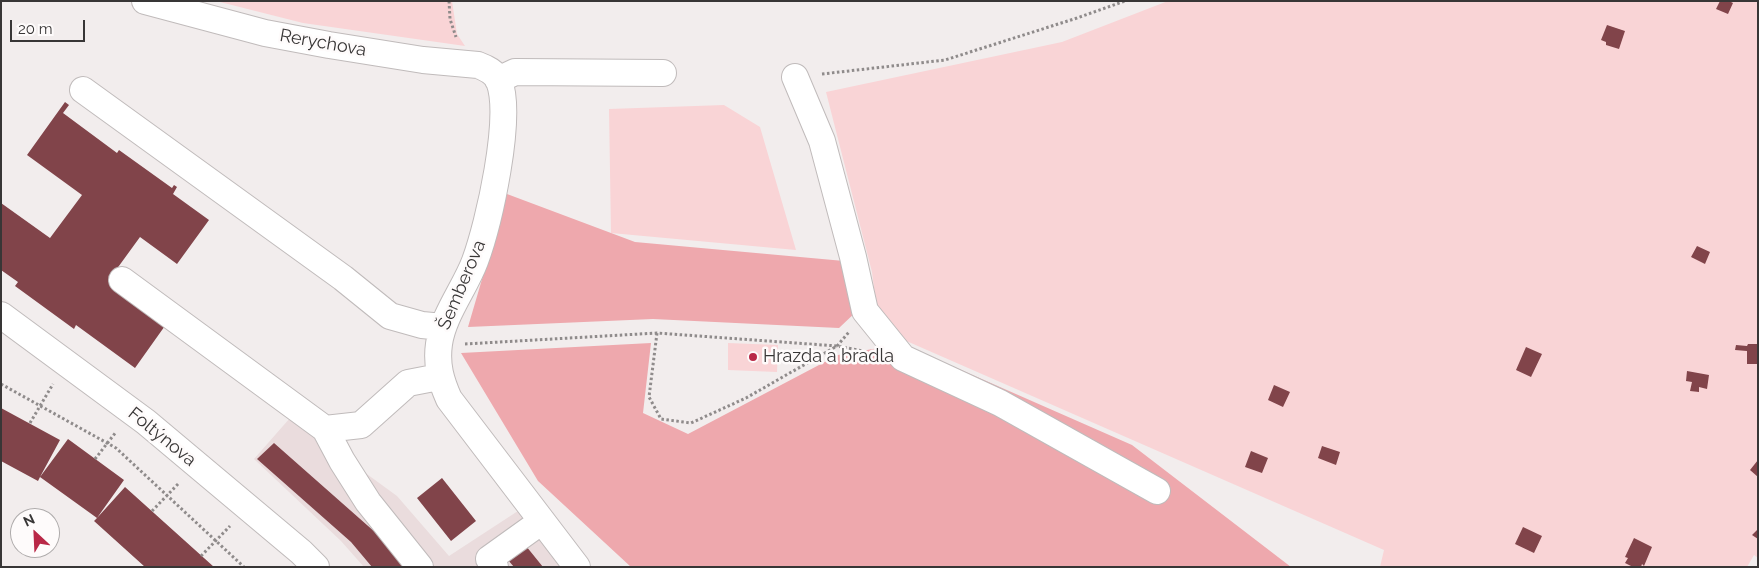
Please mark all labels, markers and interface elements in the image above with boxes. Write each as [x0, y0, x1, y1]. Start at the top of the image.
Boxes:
scale bar [12, 10, 88, 42]
text: 20 m [18, 20, 53, 38]
street label: Rerychova [278, 25, 368, 61]
street label: Šemberova [433, 237, 491, 333]
place label: Hrazda a bradla [763, 346, 894, 368]
marker: Hrazda a bradla [747, 351, 759, 363]
street label: Foltýnova [124, 403, 200, 471]
north arrow [10, 508, 60, 558]
text: N [21, 511, 37, 530]

